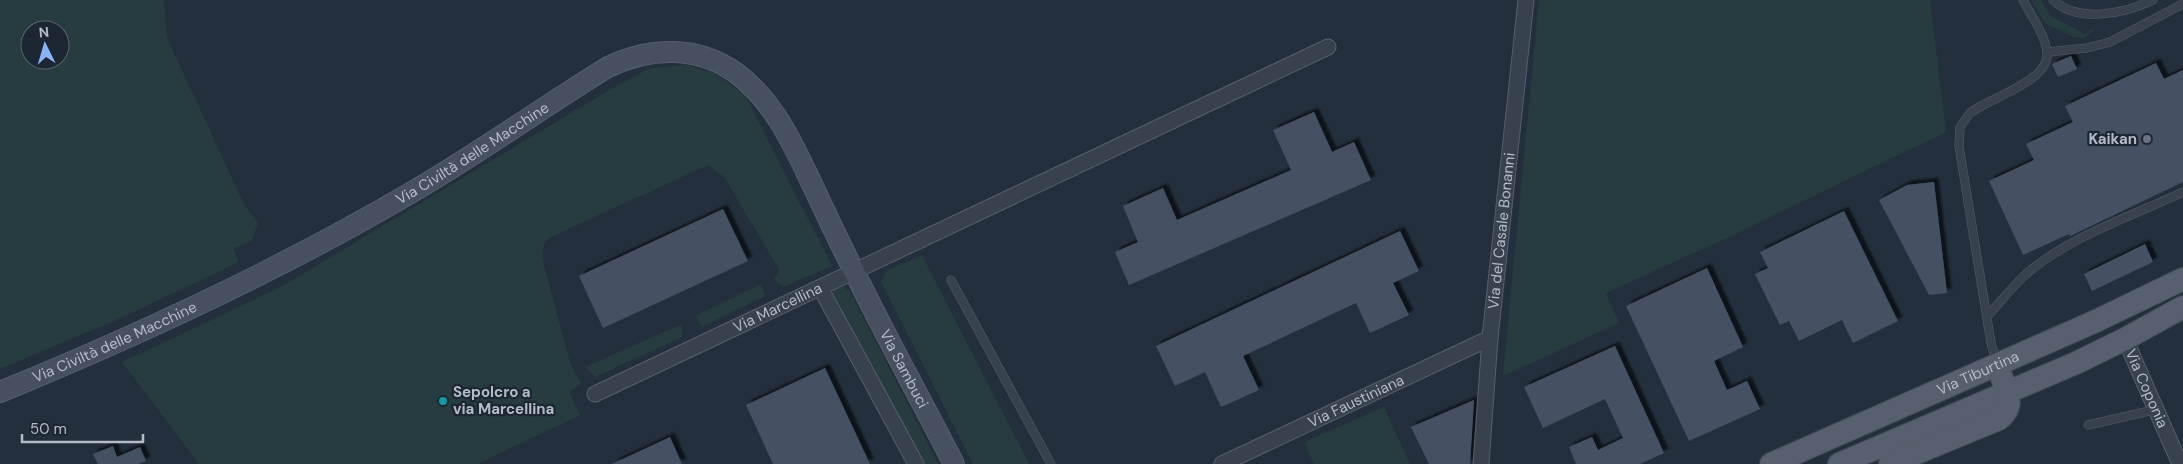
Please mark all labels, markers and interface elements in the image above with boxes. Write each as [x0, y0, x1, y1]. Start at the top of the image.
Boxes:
north arrow [20, 20, 70, 70]
text: N [38, 23, 50, 41]
street label: Via Civiltà delle Macchine [392, 97, 553, 209]
place label: Kaikan [2088, 129, 2137, 149]
marker: Kaikan [2141, 133, 2153, 145]
street label: Via del Casale Bonanni [1483, 152, 1520, 310]
street label: Via Marcellina [730, 278, 825, 337]
street label: Via Civiltà delle Macchine [29, 297, 200, 387]
street label: Via Sambuci [875, 326, 933, 412]
street label: Via Tiburtina [1934, 346, 2022, 400]
street label: Via Coponia [2121, 346, 2173, 431]
street label: Via Faustiniana [1305, 370, 1407, 432]
place label: Sepolcro a via Marcellina [453, 382, 554, 419]
marker: Sepolcro a via Marcellina [437, 395, 449, 407]
scale bar [22, 412, 144, 444]
text: 50 m [30, 419, 67, 439]

